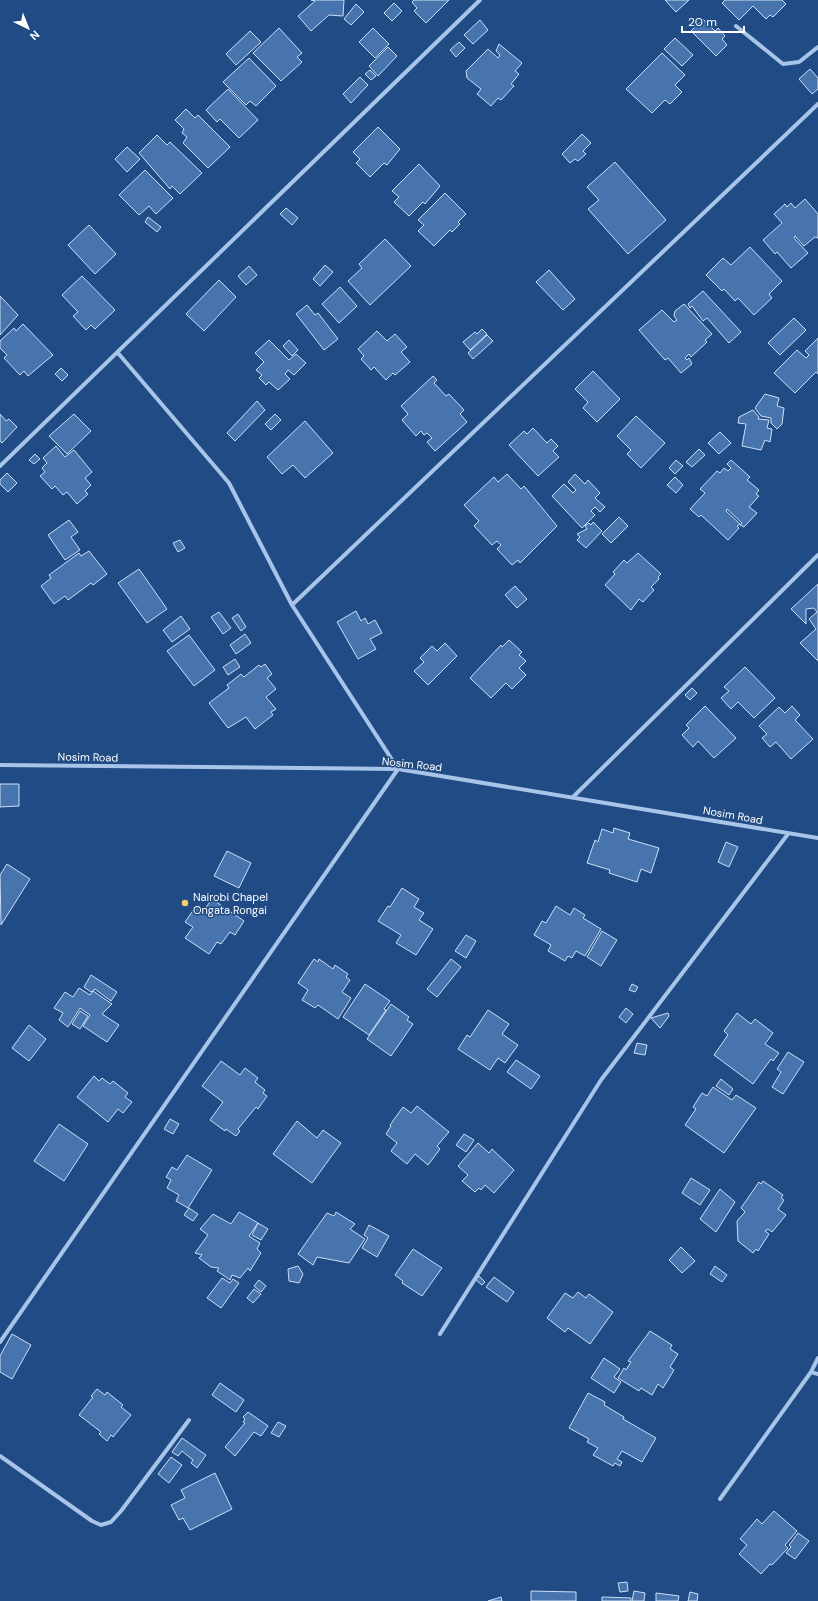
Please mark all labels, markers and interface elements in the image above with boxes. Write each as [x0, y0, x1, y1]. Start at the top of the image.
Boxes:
north arrow [8, 8, 48, 48]
scale bar [682, 8, 744, 34]
text: 20 m [688, 14, 717, 30]
text: N [27, 27, 43, 43]
street label: Nosim Road [58, 749, 119, 765]
street label: Nosim Road [381, 754, 443, 774]
street label: Nosim Road [702, 803, 764, 827]
place label: Nairobi Chapel Ongata Rongai [193, 890, 268, 917]
marker: Nairobi Chapel Ongata Rongai [180, 898, 190, 908]

